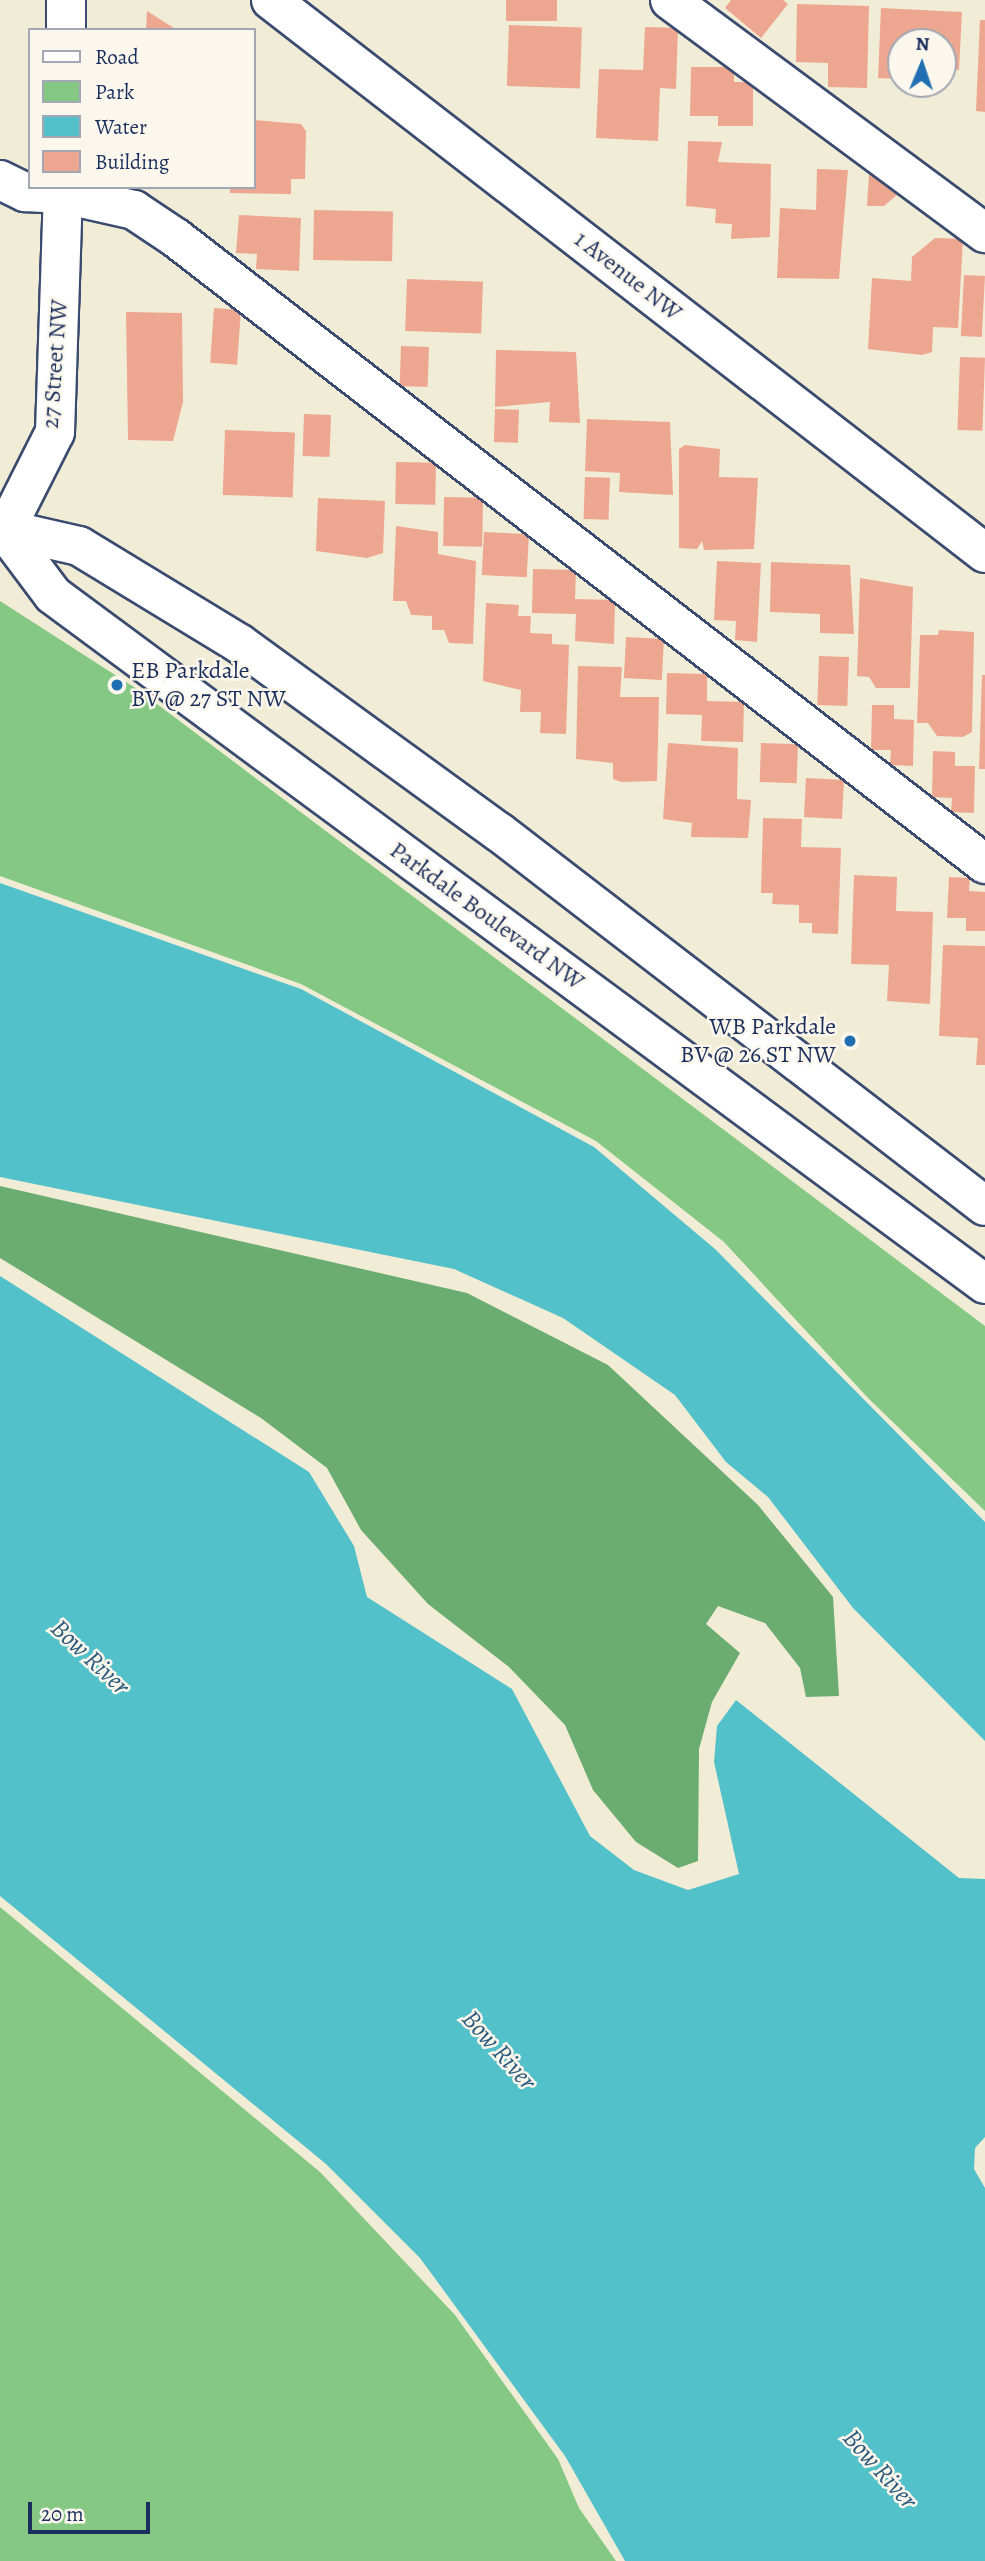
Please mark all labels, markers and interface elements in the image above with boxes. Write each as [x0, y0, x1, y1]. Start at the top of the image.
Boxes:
legend [28, 28, 256, 189]
north arrow [887, 28, 957, 98]
text: N [915, 31, 930, 57]
text: Road [95, 43, 139, 71]
text: Park [95, 78, 134, 106]
text: Water [95, 113, 147, 141]
text: Building [95, 148, 169, 176]
street label: 1 Avenue NW [568, 225, 688, 327]
street label: 27 Street NW [36, 298, 74, 430]
place label: EB Parkdale BV @ 27 ST NW [131, 657, 286, 713]
marker: EB Parkdale BV @ 27 ST NW [109, 677, 125, 693]
street label: Parkdale Boulevard NW [384, 836, 590, 996]
place label: WB Parkdale BV @ 26 ST NW [680, 1013, 836, 1069]
marker: WB Parkdale BV @ 26 ST NW [842, 1033, 858, 1049]
water label: Bow River [44, 1613, 136, 1701]
water label: Bow River [455, 2004, 543, 2096]
water label: Bow River [836, 2423, 924, 2515]
scale bar [32, 2488, 154, 2532]
text: 20 m [41, 2500, 84, 2528]

